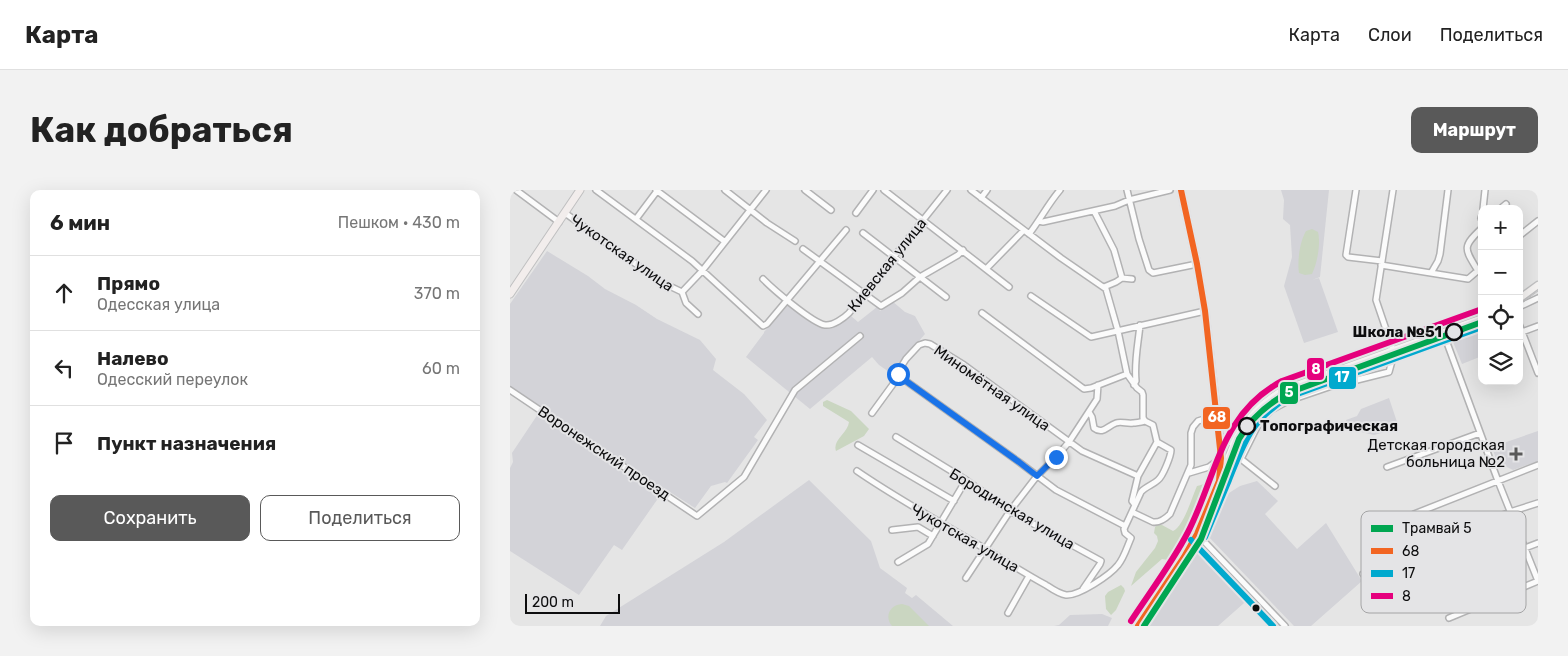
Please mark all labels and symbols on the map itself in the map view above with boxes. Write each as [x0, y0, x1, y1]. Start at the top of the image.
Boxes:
street label: Чукотская улица [567, 211, 677, 295]
street label: Киевская улица [844, 215, 930, 315]
place label: Школа №51 [1353, 323, 1442, 341]
marker: Школа №51 [1445, 323, 1463, 341]
street label: Миномётная улица [931, 341, 1053, 435]
line badge: 8 [1306, 357, 1325, 381]
text: 8 [1311, 361, 1321, 378]
route start [887, 363, 910, 386]
line badge: 17 [1328, 366, 1357, 390]
text: 17 [1335, 369, 1349, 386]
line badge: 5 [1279, 381, 1299, 405]
text: 5 [1284, 384, 1294, 401]
street label: Воронежский проезд [535, 402, 673, 504]
line badge: 68 [1202, 406, 1231, 430]
text: 68 [1208, 409, 1226, 426]
marker: Топографическая [1238, 417, 1256, 435]
place label: Топографическая [1260, 417, 1398, 435]
place label: Детская городская больница №2 [1368, 436, 1505, 471]
route end [1045, 446, 1068, 469]
marker: Детская городская больница №2 [1509, 447, 1523, 461]
street label: Бородинская улица [946, 465, 1078, 553]
street label: Чукотская улица [908, 500, 1022, 576]
legend [1361, 511, 1526, 613]
text: Трамвай 5 [1402, 520, 1472, 537]
text: 68 [1402, 543, 1419, 560]
text: 17 [1402, 565, 1415, 582]
text: 8 [1402, 588, 1411, 605]
scale bar [525, 591, 620, 614]
unlabelled marker [1251, 603, 1261, 613]

